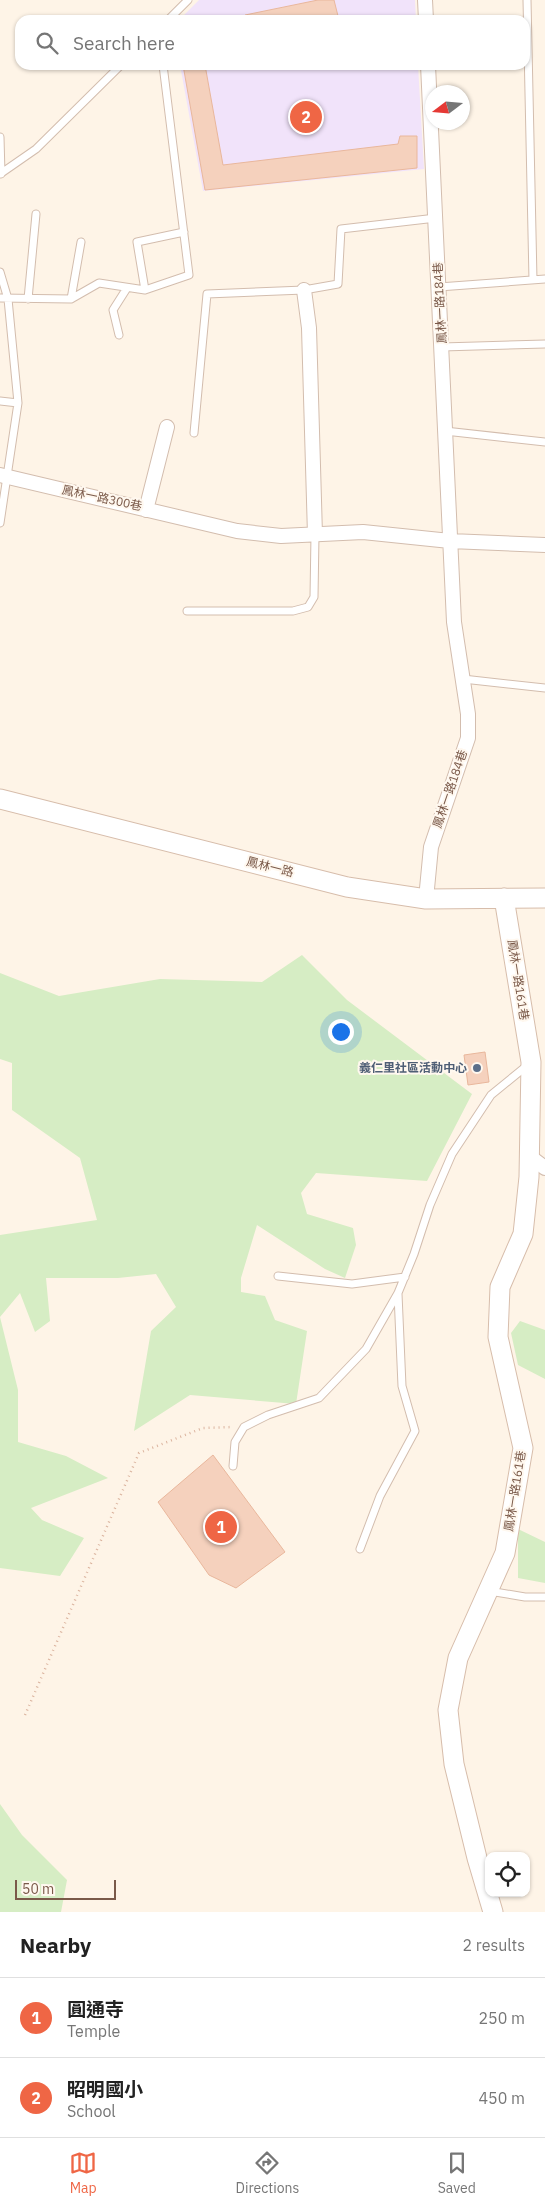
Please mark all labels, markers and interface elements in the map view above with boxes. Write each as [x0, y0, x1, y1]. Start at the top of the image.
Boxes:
search box [15, 15, 530, 70]
icon: search [33, 29, 61, 57]
text: Search here [73, 31, 175, 55]
north arrow [425, 85, 470, 130]
pin: 2 [290, 98, 322, 136]
street label: 鳳林一路184巷 [430, 262, 449, 344]
street label: 鳳林一路300巷 [61, 482, 144, 513]
street label: 鳳林一路184巷 [429, 748, 470, 830]
street label: 鳳林一路 [245, 853, 295, 880]
street label: 鳳林一路161巷 [505, 938, 532, 1021]
your location [328, 1019, 354, 1045]
place label: 義仁里社區活動中心 [359, 1060, 467, 1075]
marker: 義仁里社區活動中心 [471, 1062, 483, 1074]
street label: 鳳林一路161巷 [501, 1449, 528, 1532]
pin: 1 [205, 1508, 237, 1546]
map controls [485, 1852, 530, 1897]
button: locate [485, 1852, 530, 1897]
scale bar [15, 1877, 116, 1900]
text: 50 m [22, 1880, 54, 1898]
text: Nearby [20, 1931, 91, 1959]
text: 2 results [462, 1935, 525, 1955]
text: 圓通寺 [67, 1997, 124, 2021]
text: 1 [31, 2008, 41, 2028]
text: 250 m [478, 2008, 525, 2028]
text: Temple [67, 2021, 120, 2041]
text: 昭明國小 [67, 2077, 143, 2101]
text: 2 [31, 2088, 41, 2108]
text: 450 m [478, 2088, 525, 2108]
text: School [67, 2101, 116, 2121]
tab: Map [69, 2149, 97, 2197]
tab: Directions [236, 2149, 299, 2197]
tab: Saved [438, 2149, 476, 2197]

